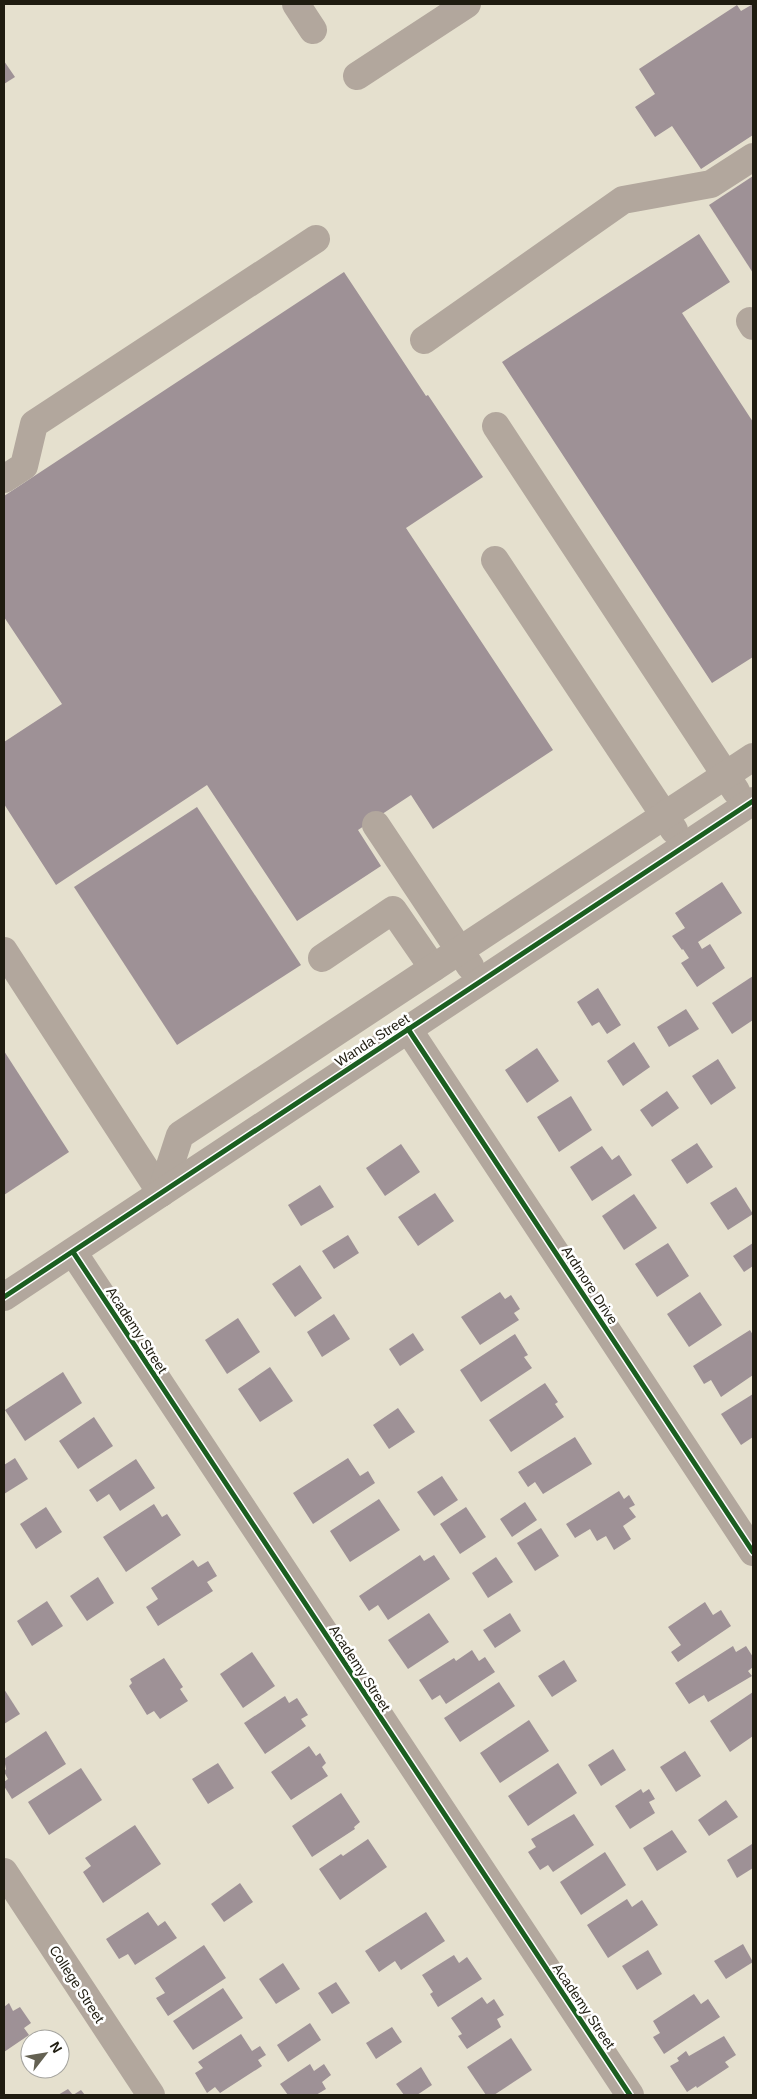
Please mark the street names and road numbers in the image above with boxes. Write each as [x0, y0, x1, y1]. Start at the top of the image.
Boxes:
street label: Wanda Street [332, 1010, 412, 1070]
street label: Ardmore Drive [559, 1243, 621, 1327]
street label: Academy Street [103, 1284, 171, 1376]
street label: Academy Street [326, 1622, 394, 1714]
street label: College Street [46, 1942, 108, 2026]
street label: Academy Street [550, 1960, 619, 2052]

